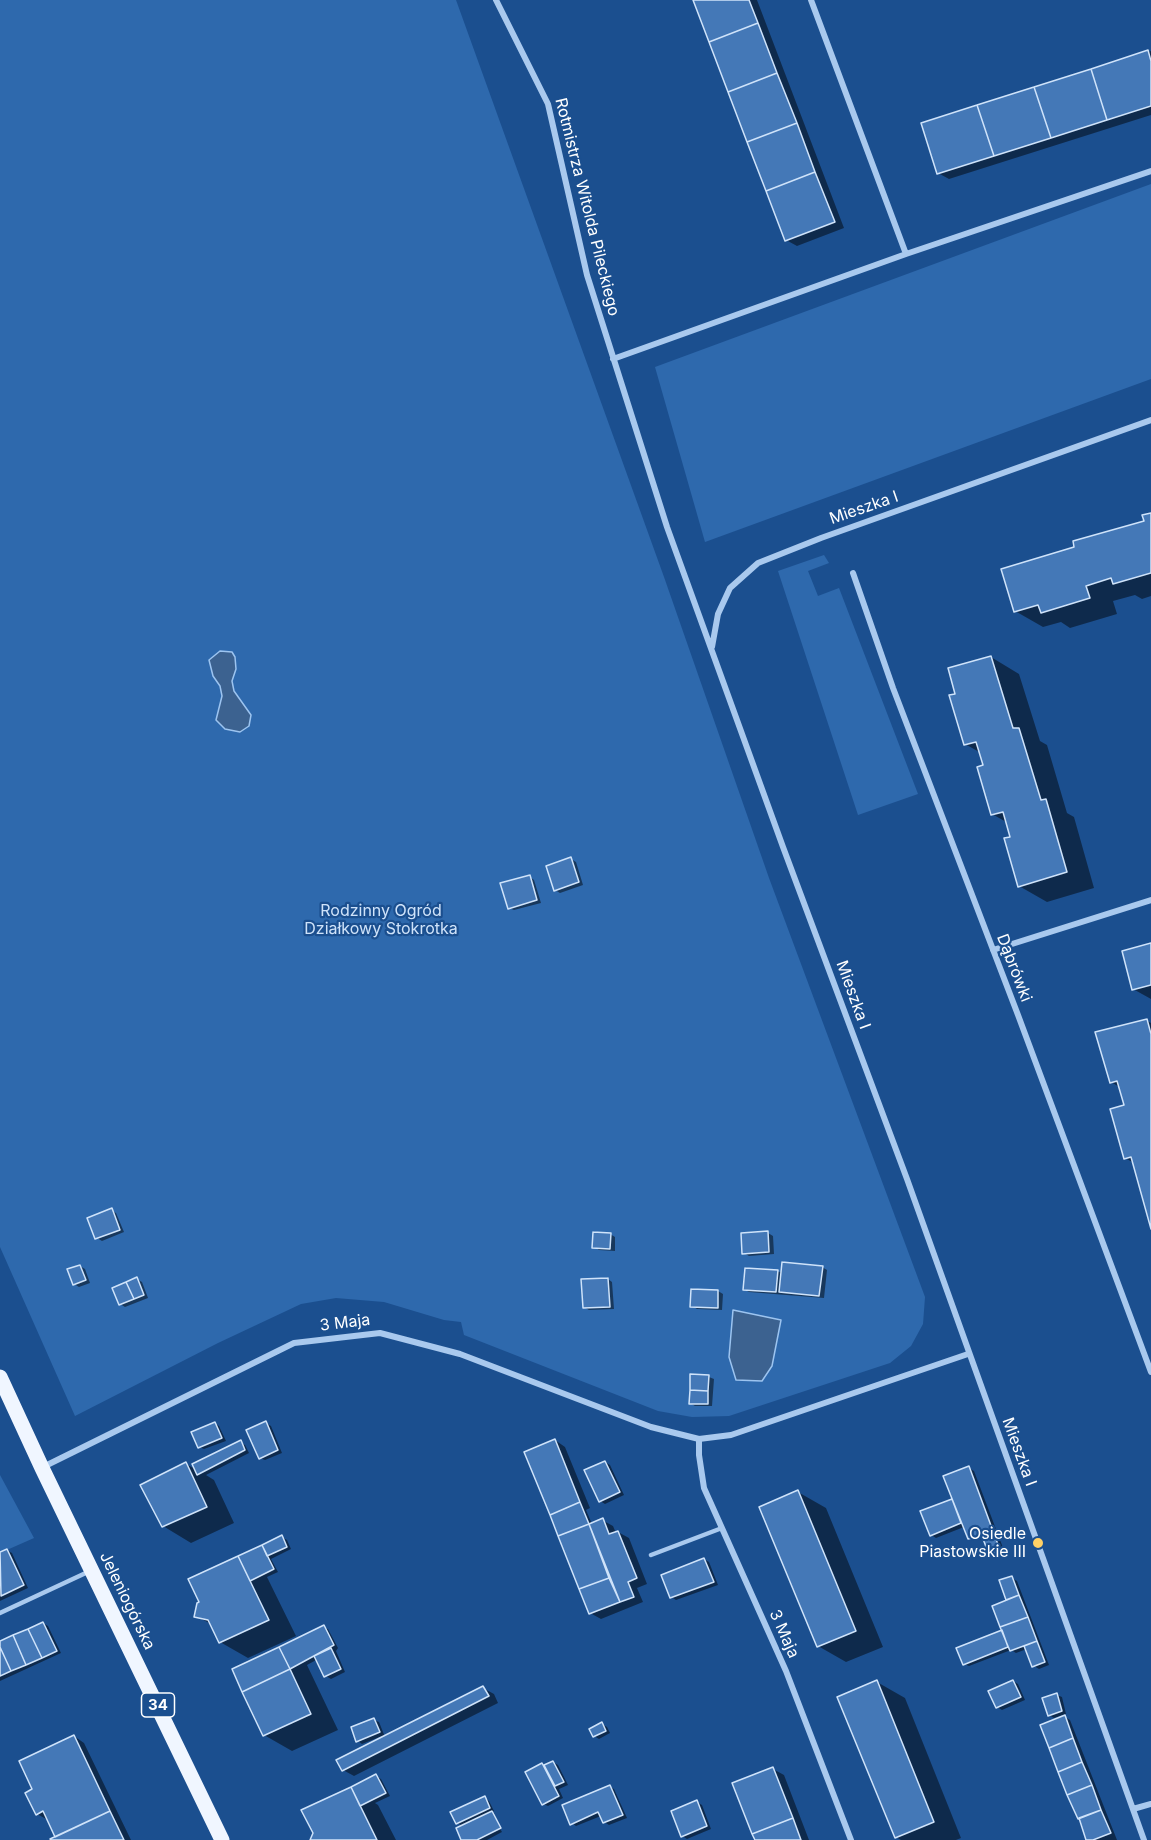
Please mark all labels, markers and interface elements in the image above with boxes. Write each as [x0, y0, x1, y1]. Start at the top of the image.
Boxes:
street label: Rotmistrza Witolda Pileckiego [551, 96, 623, 318]
street label: Mieszka I [827, 487, 901, 529]
park label: Rodzinny Ogród Działkowy Stokrotka [304, 901, 458, 939]
street label: Dąbrówki [992, 931, 1036, 1005]
street label: Mieszka I [832, 958, 874, 1032]
street label: 3 Maja [319, 1310, 371, 1336]
street label: Mieszka I [998, 1415, 1040, 1489]
place label: Osiedle Piastowskie III [919, 1524, 1026, 1562]
marker: Osiedle Piastowskie III [1031, 1536, 1045, 1550]
street label: Jeleniogórska [95, 1549, 159, 1653]
street label: 3 Maja [765, 1607, 803, 1661]
road number: 34 [142, 1693, 174, 1717]

